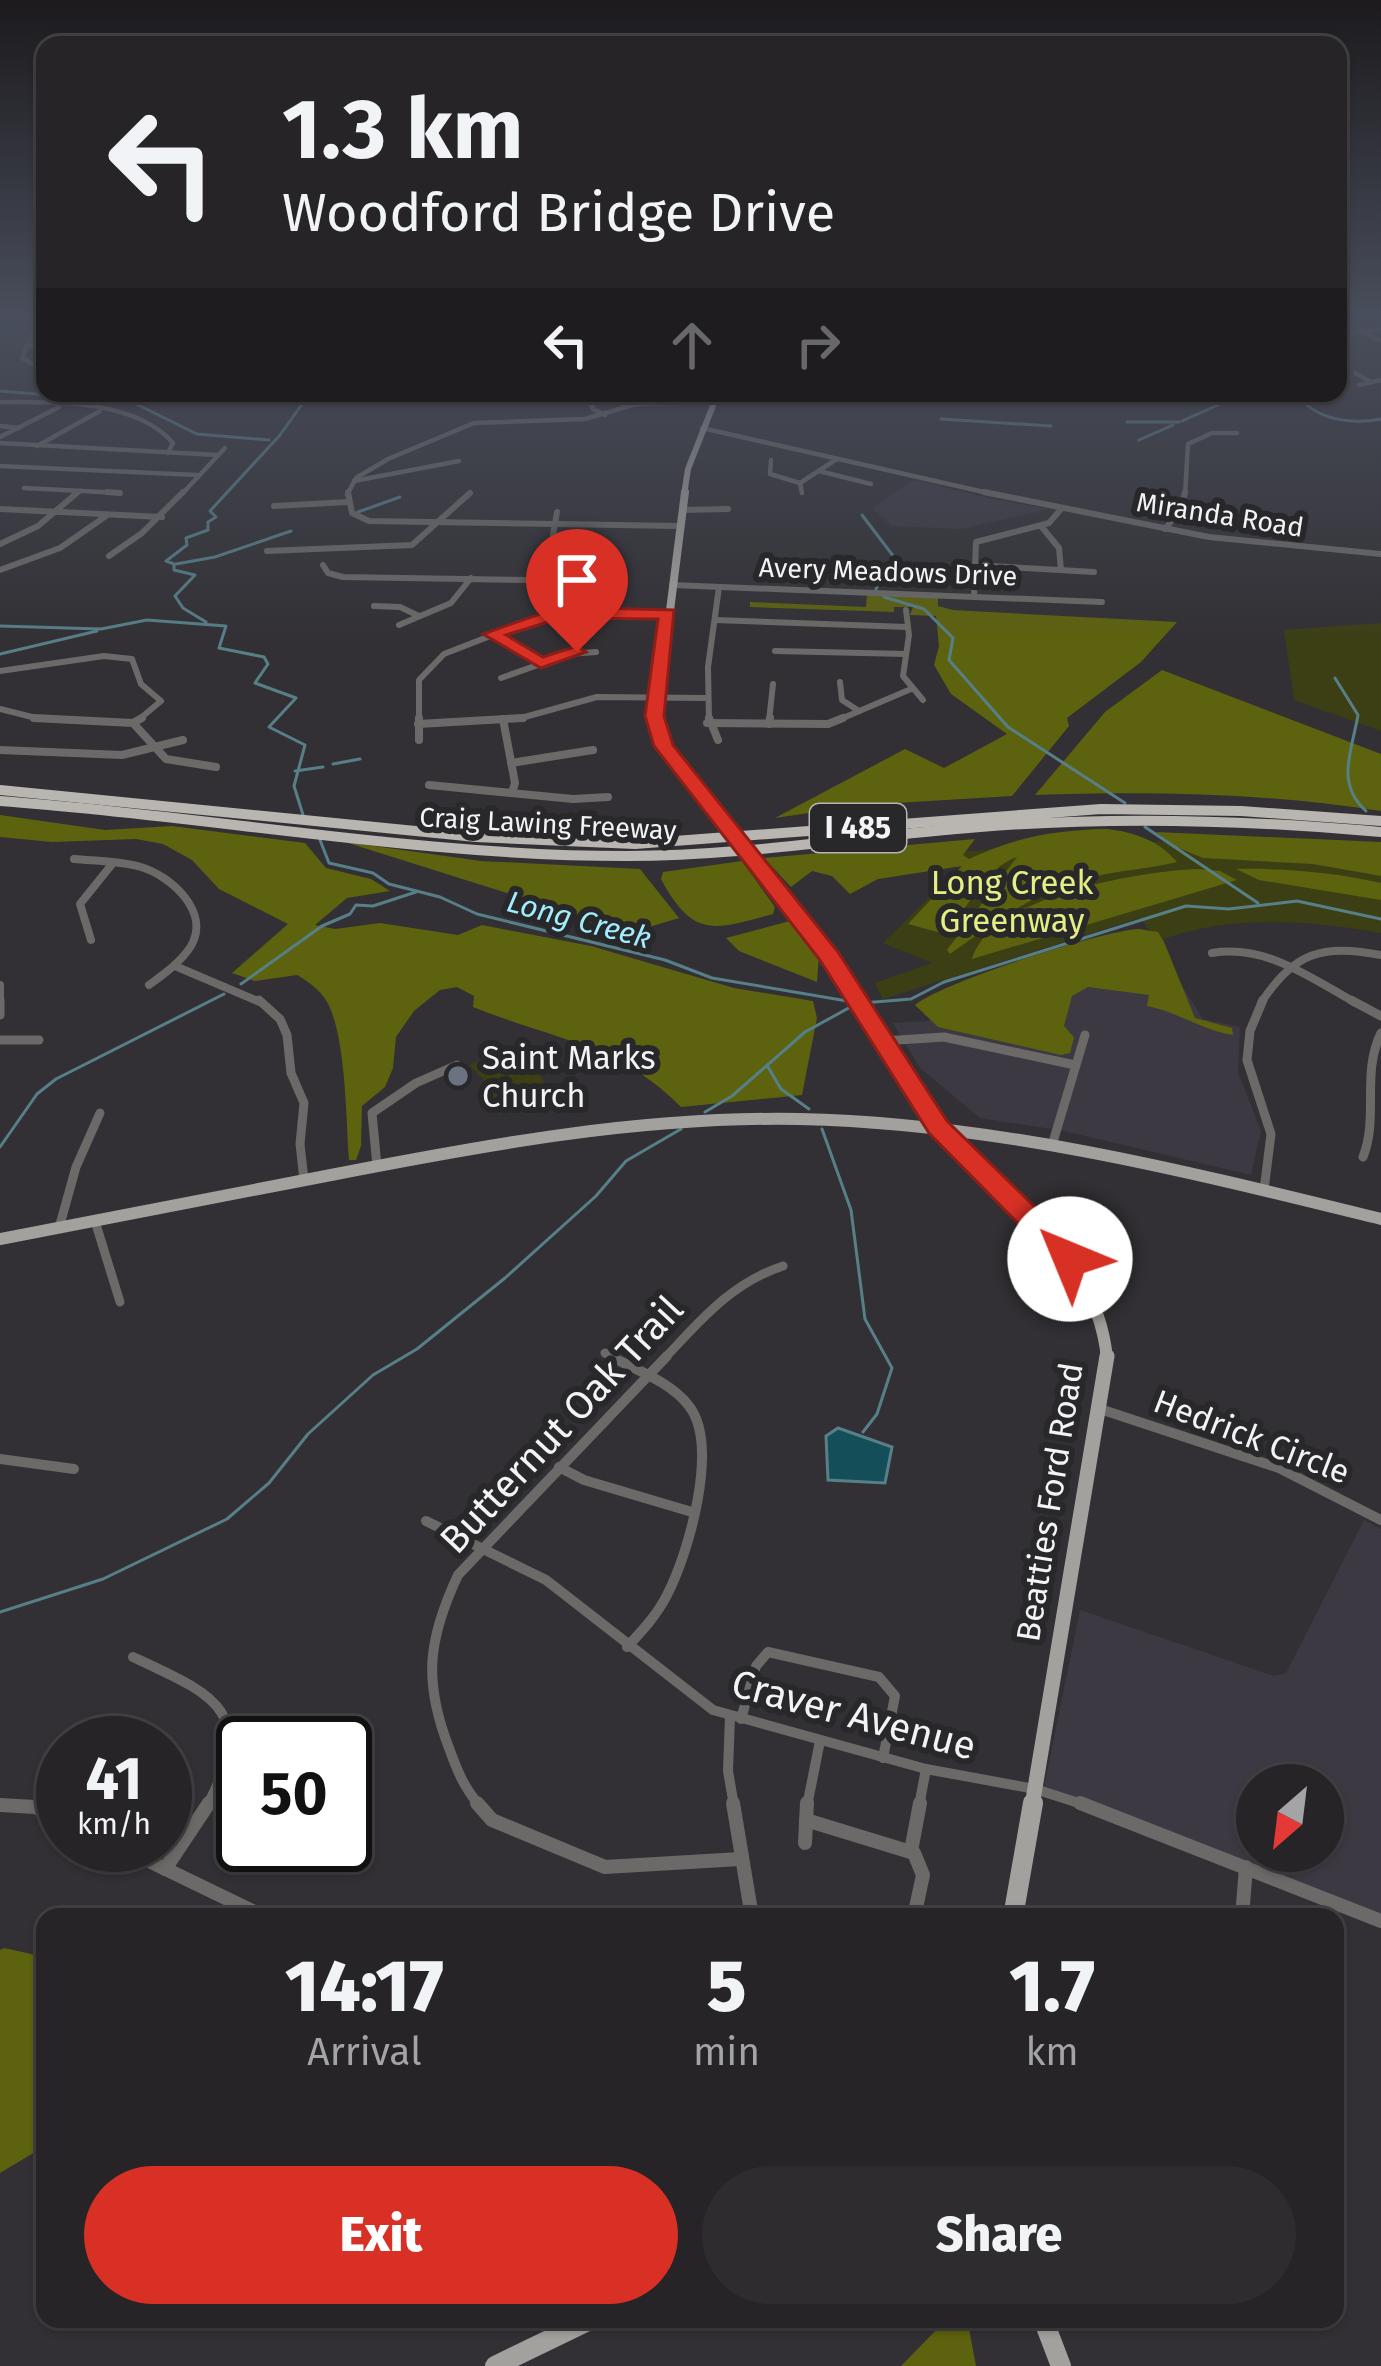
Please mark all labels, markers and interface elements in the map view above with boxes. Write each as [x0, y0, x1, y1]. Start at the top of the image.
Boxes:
text: 1.3 km [282, 79, 523, 180]
icon: left [84, 84, 240, 240]
text: Woodford Bridge Drive [282, 181, 835, 245]
icon: left [533, 312, 599, 378]
icon: ahead [659, 312, 725, 378]
icon: right [785, 312, 851, 378]
street label: Miranda Road [1134, 486, 1306, 544]
pin [526, 529, 628, 652]
icon: arrive [544, 547, 610, 613]
street label: Avery Meadows Drive [758, 551, 1018, 593]
street label: Craig Lawing Freeway [419, 801, 678, 847]
road number: I 485 [810, 804, 906, 852]
park label: Long Creek Greenway [931, 863, 1093, 941]
water label: Long Creek [503, 883, 655, 957]
place label: Saint Marks Church [482, 1038, 656, 1116]
marker: Saint Marks Church [445, 1063, 471, 1089]
position arrow [1007, 1196, 1133, 1322]
street label: Butternut Oak Trail [431, 1287, 693, 1563]
street label: Beatties Ford Road [1008, 1360, 1092, 1644]
street label: Hedrick Circle [1148, 1381, 1355, 1493]
street label: Craver Avenue [727, 1660, 981, 1770]
speed limit sign: 50 [216, 1716, 372, 1872]
text: 41 [85, 1743, 143, 1815]
north arrow [1236, 1764, 1344, 1872]
map controls [1236, 1764, 1344, 1872]
text: km/h [77, 1806, 151, 1842]
text: 14:17 [285, 1944, 444, 2030]
text: 5 [707, 1944, 746, 2030]
text: 1.7 [1009, 1944, 1095, 2030]
text: Arrival [307, 2029, 422, 2075]
text: min [693, 2029, 760, 2075]
text: km [1025, 2029, 1079, 2075]
button: Exit [84, 2166, 678, 2304]
button: Share [702, 2166, 1296, 2304]

